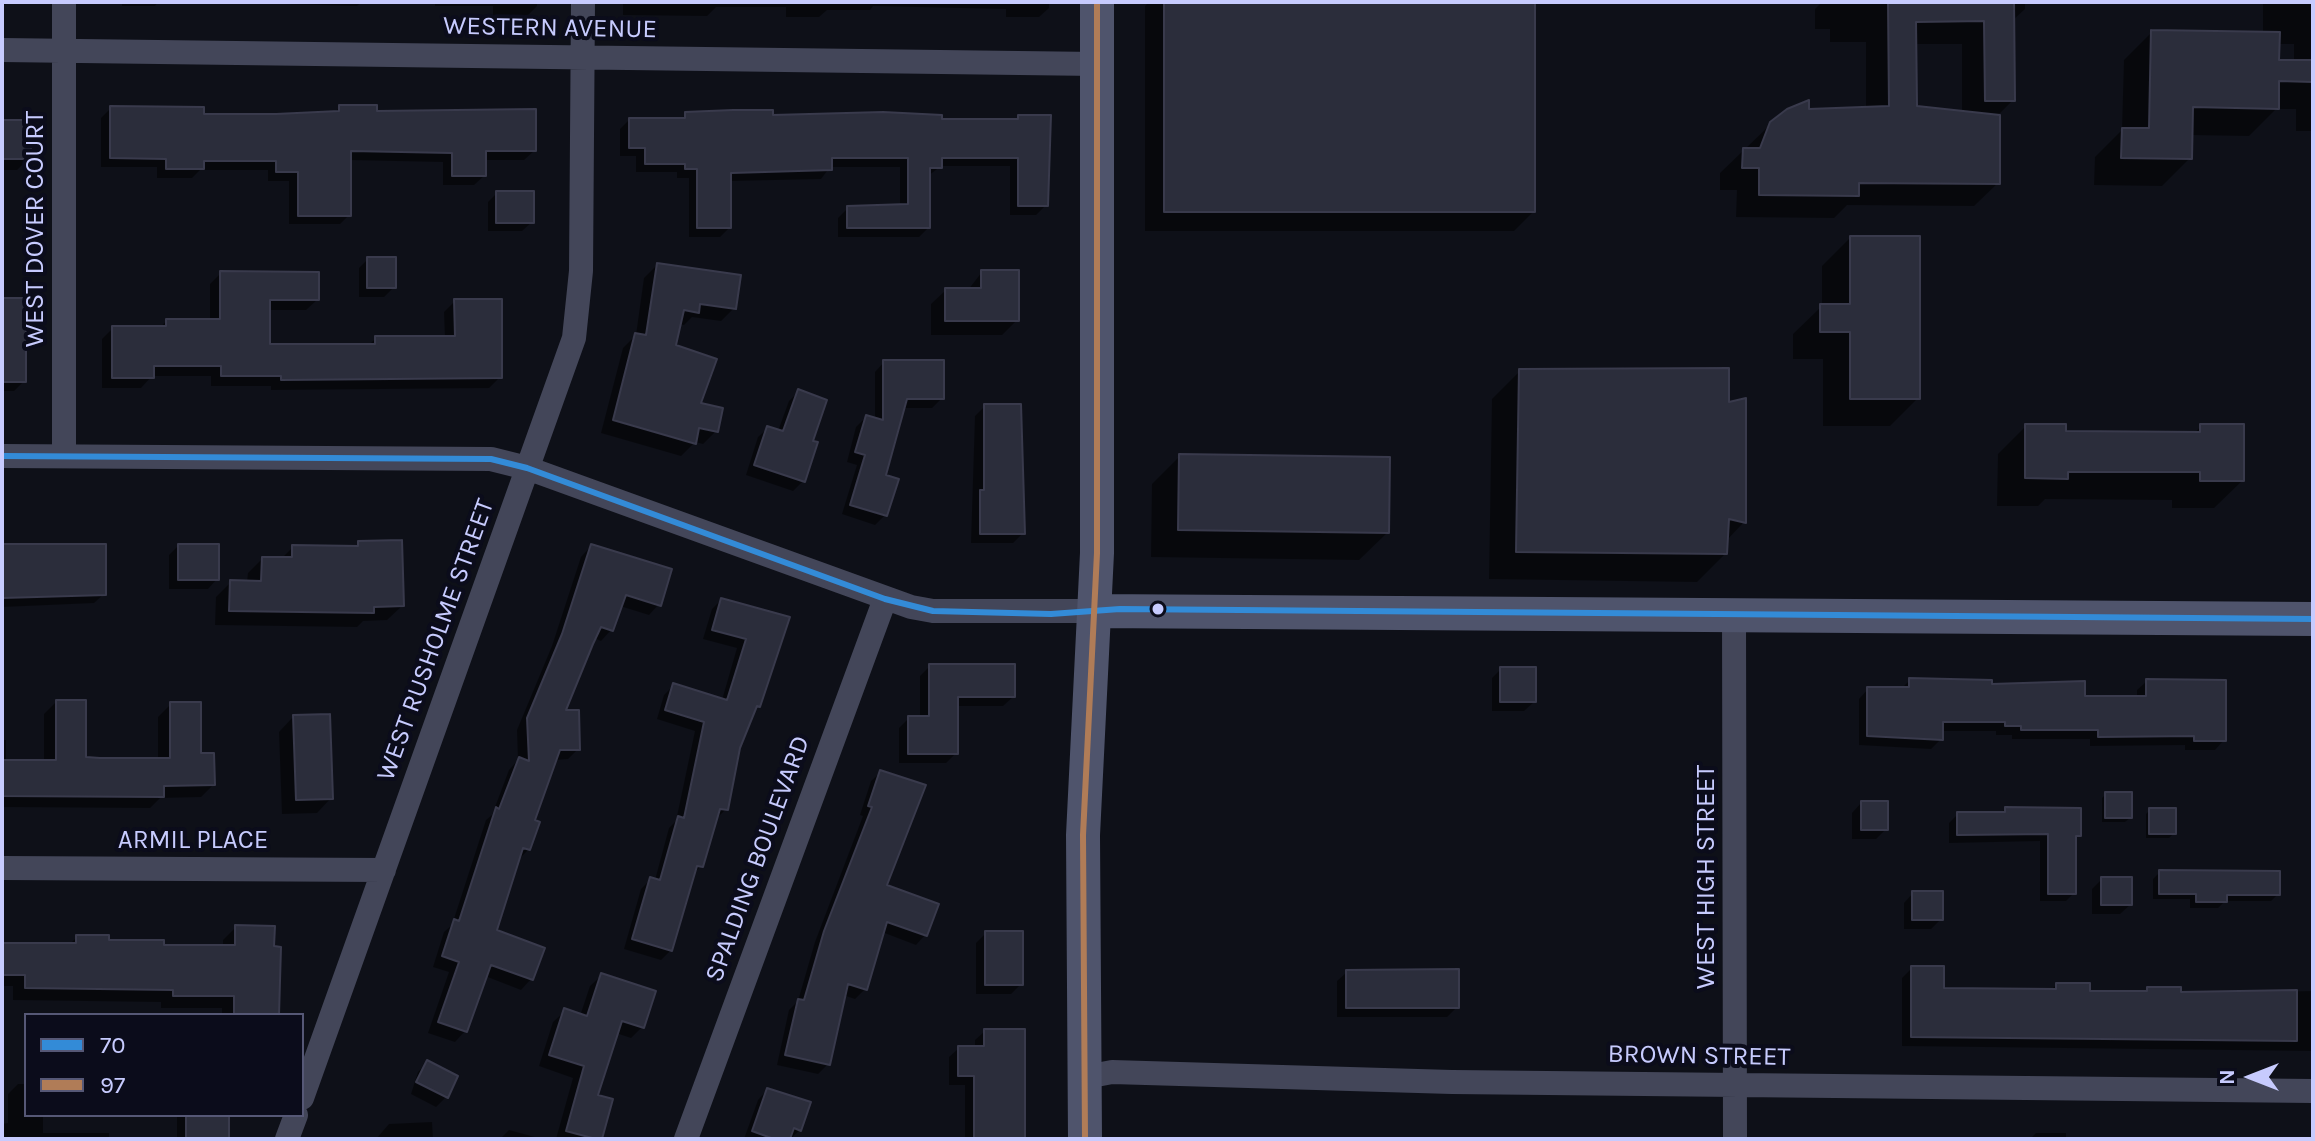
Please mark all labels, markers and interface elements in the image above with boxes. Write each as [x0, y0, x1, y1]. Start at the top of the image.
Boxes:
street label: WESTERN AVENUE [443, 11, 657, 45]
street label: WEST DOVER COURT [20, 111, 52, 347]
street label: WEST RUSHOLME STREET [370, 495, 502, 785]
unlabelled marker [1150, 601, 1166, 617]
street label: SPALDING BOULEVARD [699, 732, 817, 986]
street label: WEST HIGH STREET [1691, 765, 1723, 989]
street label: ARMIL PLACE [118, 825, 268, 857]
legend [24, 1013, 304, 1117]
text: 70 [100, 1031, 126, 1059]
north arrow [2211, 1037, 2291, 1117]
street label: BROWN STREET [1607, 1039, 1791, 1073]
text: N [2214, 1069, 2240, 1085]
text: 97 [100, 1071, 125, 1099]

